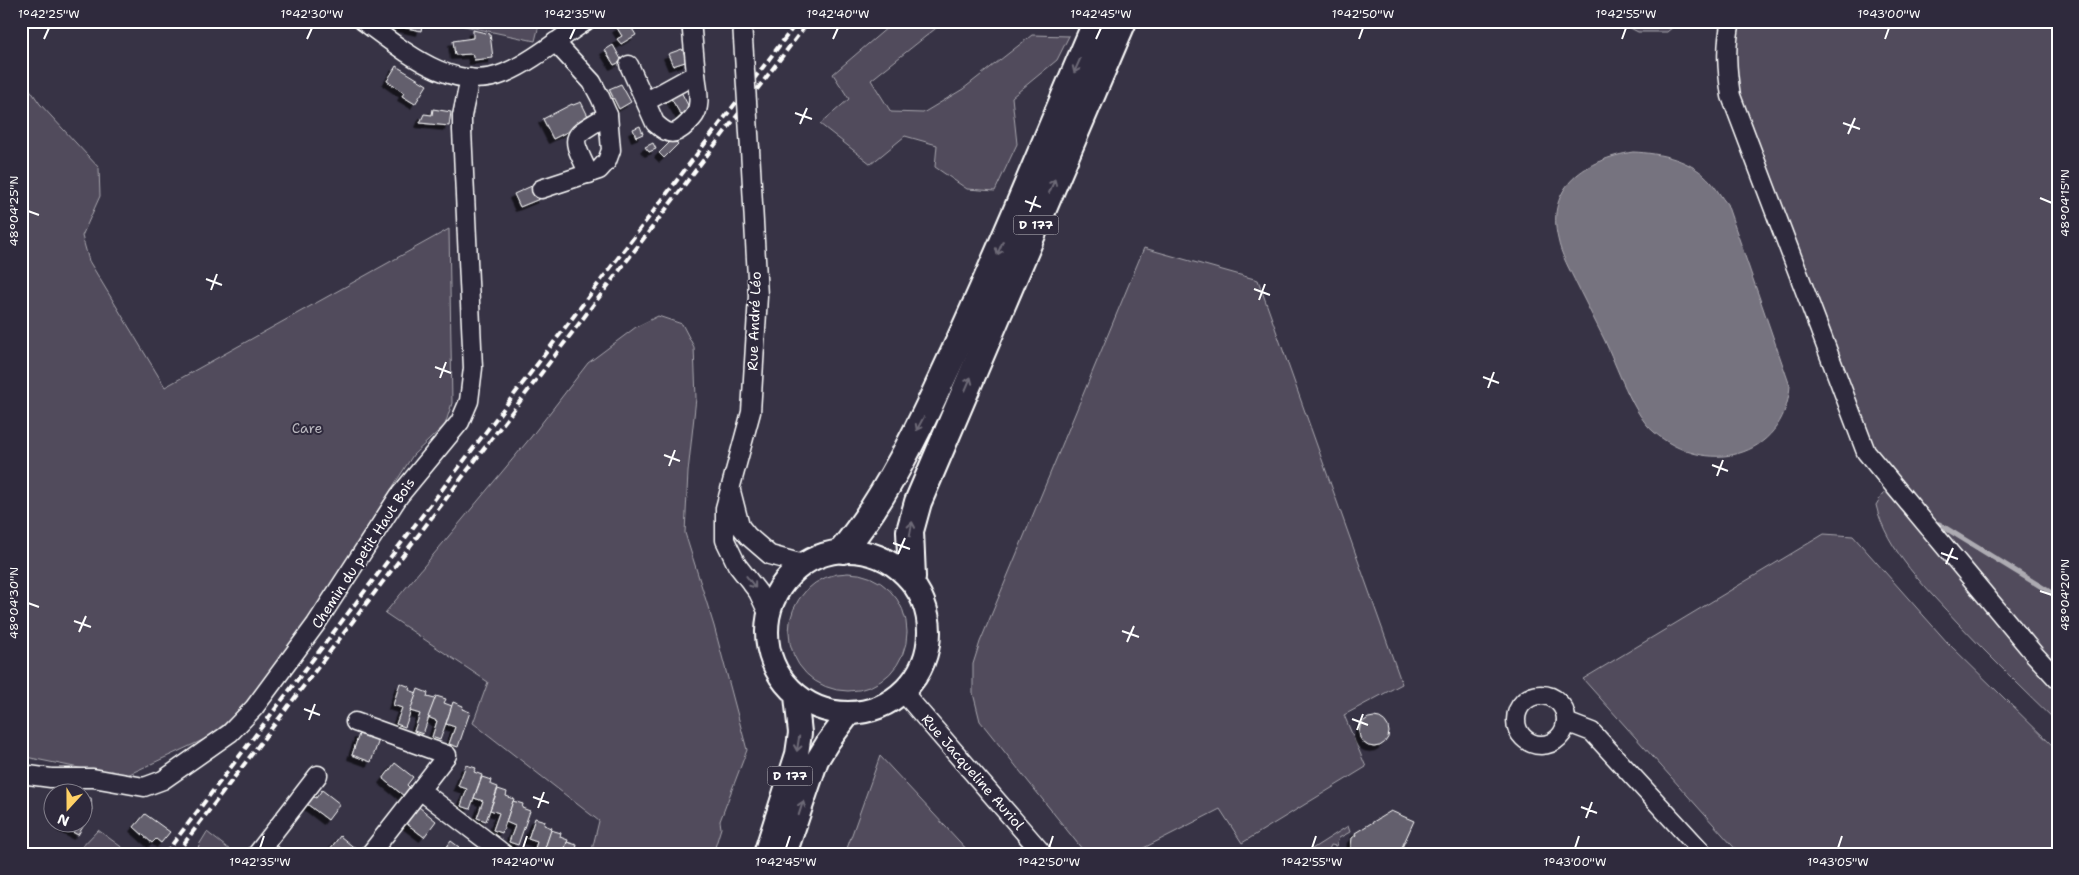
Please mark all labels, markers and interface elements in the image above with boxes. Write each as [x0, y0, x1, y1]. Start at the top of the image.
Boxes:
text: 1°42'25"W [18, 6, 80, 22]
text: 1°42'30"W [280, 6, 344, 22]
text: 1°42'35"W [544, 6, 606, 22]
text: 1°42'40"W [807, 6, 869, 22]
text: 1°42'45"W [1070, 6, 1132, 22]
text: 1°42'50"W [1332, 6, 1394, 22]
text: 1°42'55"W [1596, 6, 1656, 22]
text: 1°43'00"W [1858, 6, 1920, 22]
one-way arrow [1072, 58, 1082, 73]
text: 48°04'15"N [2057, 169, 2073, 237]
text: 48°04'25"N [6, 175, 22, 247]
one-way arrow [1048, 179, 1057, 194]
road number: D 177 [1014, 216, 1058, 234]
one-way arrow [995, 240, 1005, 255]
street label: Rue André Léo [743, 271, 765, 371]
one-way arrow [963, 377, 973, 392]
one-way arrow [915, 416, 925, 431]
park label: Care [292, 419, 322, 437]
street label: Chemin du petit Haut Bois [307, 474, 419, 632]
one-way arrow [907, 521, 917, 537]
text: 48°04'20"N [2057, 559, 2073, 631]
text: 48°04'30"N [6, 567, 22, 639]
one-way arrow [745, 575, 756, 588]
street label: Rue Jacqueline Auriol [918, 710, 1029, 834]
one-way arrow [793, 736, 803, 752]
road number: D 177 [768, 766, 812, 786]
north arrow [42, 782, 92, 832]
one-way arrow [797, 800, 806, 816]
text: N [55, 810, 72, 831]
text: 1°42'35"W [229, 854, 291, 870]
text: 1°42'40"W [492, 854, 554, 870]
text: 1°42'45"W [755, 854, 817, 870]
text: 1°42'50"W [1018, 854, 1080, 870]
text: 1°42'55"W [1282, 854, 1342, 870]
text: 1°43'00"W [1544, 854, 1606, 870]
text: 1°43'05"W [1807, 854, 1869, 870]

